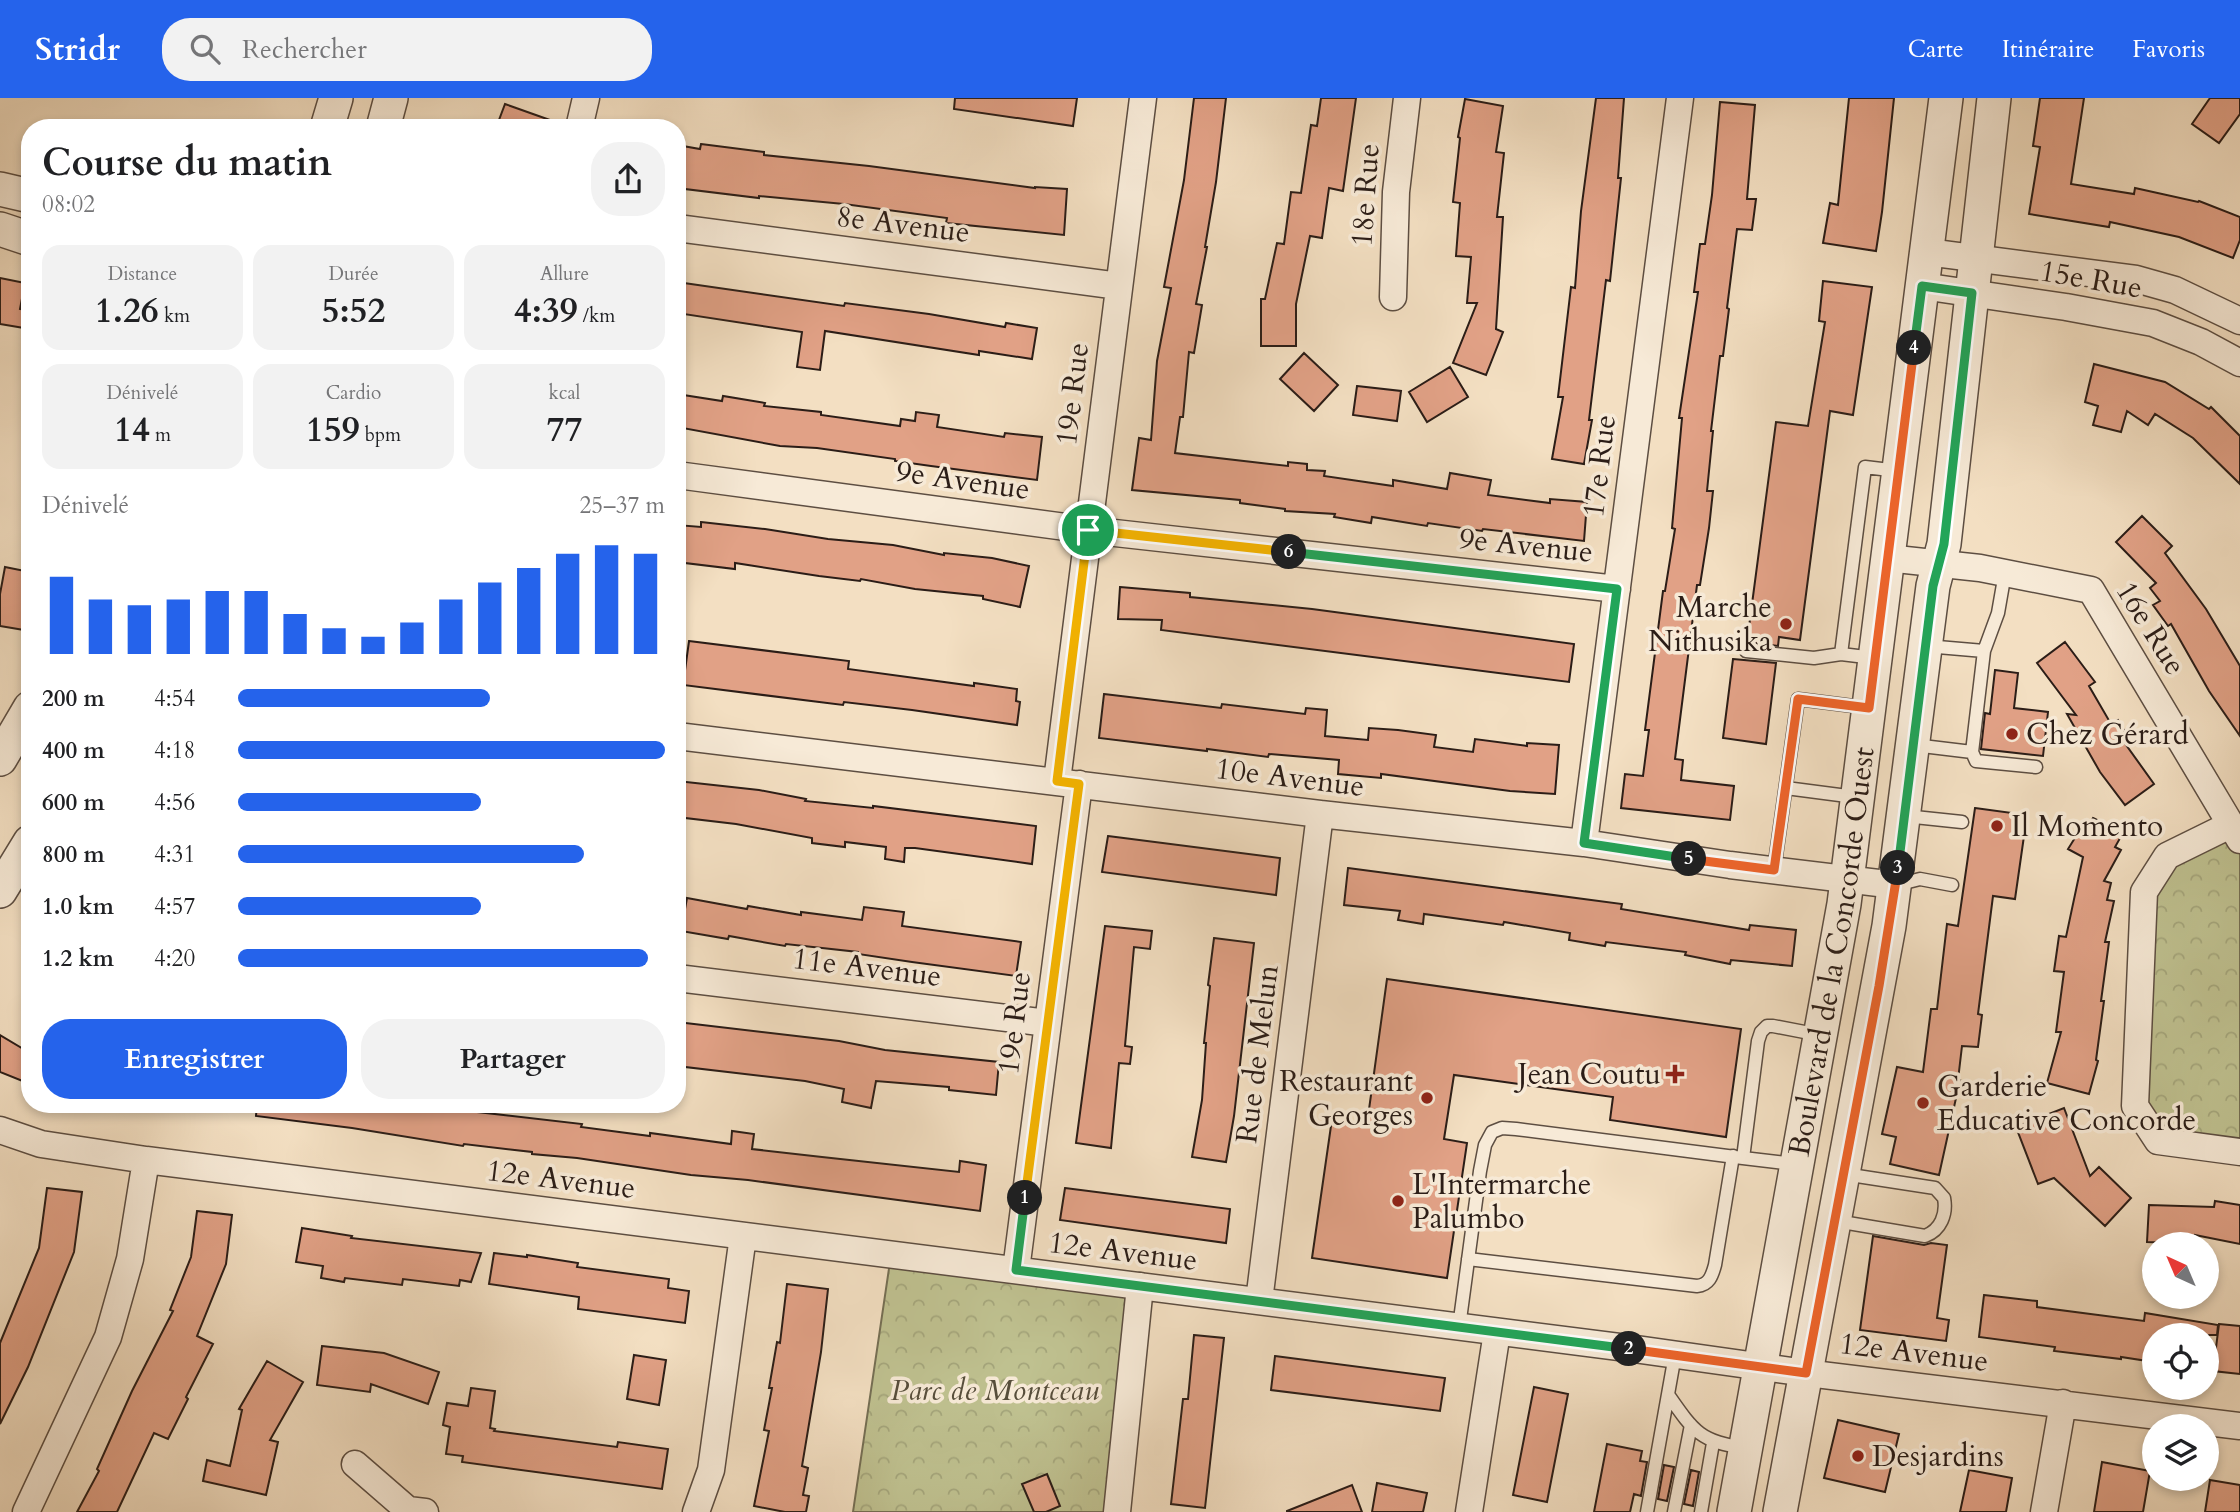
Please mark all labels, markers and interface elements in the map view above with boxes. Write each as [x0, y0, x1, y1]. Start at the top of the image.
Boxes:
search box [162, 18, 652, 81]
text: Stridr [35, 27, 120, 72]
icon: search [186, 30, 224, 68]
text: Rechercher [242, 32, 367, 67]
text: Carte [1908, 33, 1964, 66]
text: Itinéraire [2002, 33, 2094, 66]
text: Favoris [2132, 33, 2205, 66]
text: Course du matin [42, 137, 332, 189]
button: share [591, 142, 665, 216]
street label: 18e Rue [1341, 142, 1390, 248]
text: 08:02 [42, 189, 95, 220]
street label: 8e Avenue [834, 196, 972, 253]
street label: 15e Rue [2036, 250, 2145, 309]
text: Distance [108, 261, 177, 287]
text: Durée [328, 261, 379, 287]
text: Allure [540, 261, 589, 287]
text: 1.26 [95, 287, 159, 335]
text: 5:52 [322, 287, 385, 335]
text: 4:39 [514, 287, 578, 335]
text: km [159, 303, 190, 329]
text: /km [578, 303, 615, 329]
pin: 4 [1896, 330, 1932, 366]
text: 4 [1909, 334, 1918, 360]
street label: 19e Rue [1046, 340, 1099, 448]
text: Dénivelé [107, 380, 178, 406]
text: Cardio [326, 380, 381, 406]
text: kcal [549, 380, 580, 406]
text: 14 [114, 406, 150, 454]
text: 159 [306, 406, 360, 454]
text: 77 [547, 406, 582, 454]
street label: 17e Rue [1573, 412, 1626, 520]
text: m [150, 422, 171, 448]
text: bpm [360, 422, 401, 448]
street label: 9e Avenue [894, 451, 1032, 510]
text: Dénivelé [42, 490, 129, 521]
text: 25–37 m [580, 490, 665, 521]
pin [1058, 500, 1118, 560]
icon: arrive [1069, 511, 1107, 549]
street label: 9e Avenue [1457, 518, 1595, 573]
pin: 6 [1272, 534, 1306, 570]
text: 6 [1284, 538, 1293, 564]
street label: 16e Rue [2106, 574, 2195, 683]
place label: Marche Nithusika [1648, 587, 1772, 662]
marker: Marche Nithusika [1778, 616, 1794, 632]
text: 200 m [42, 683, 105, 714]
text: 4:54 [154, 683, 195, 714]
place label: Chez Gérard [2026, 714, 2189, 755]
marker: Chez Gérard [2004, 726, 2020, 742]
text: 400 m [42, 735, 105, 766]
text: 4:18 [154, 735, 195, 766]
street label: Boulevard de la Concorde Ouest [1779, 744, 1885, 1160]
street label: 10e Avenue [1213, 748, 1367, 807]
text: 600 m [42, 787, 105, 818]
text: 4:56 [154, 787, 195, 818]
place label: Il Momento [2011, 806, 2163, 847]
marker: Il Momento [1989, 818, 2005, 834]
text: 800 m [42, 839, 105, 870]
text: 4:31 [154, 839, 195, 870]
pin: 5 [1672, 842, 1706, 876]
text: 5 [1684, 845, 1693, 871]
pin: 3 [1881, 850, 1916, 886]
text: 3 [1893, 854, 1902, 880]
text: 1.0 km [42, 891, 114, 922]
text: 4:57 [154, 891, 195, 922]
street label: 11e Avenue [790, 938, 944, 997]
text: 1.2 km [42, 943, 114, 974]
text: 4:20 [154, 943, 195, 974]
street label: Rue de Melun [1226, 962, 1289, 1146]
street label: 19e Rue [988, 969, 1041, 1077]
button: Enregistrer [42, 1019, 347, 1099]
button: Partager [361, 1019, 665, 1099]
place label: Jean Coutu [1514, 1054, 1661, 1095]
place label: Restaurant Georges [1279, 1061, 1414, 1136]
marker: Jean Coutu [1667, 1066, 1683, 1082]
place label: Garderie Educative Concorde [1937, 1066, 2196, 1141]
marker: Restaurant Georges [1419, 1090, 1435, 1106]
marker: Garderie Educative Concorde [1915, 1095, 1931, 1111]
street label: 12e Avenue [484, 1150, 638, 1209]
place label: L'Intermarche Palumbo [1412, 1164, 1591, 1239]
pin: 1 [1007, 1180, 1042, 1216]
text: 1 [1020, 1184, 1029, 1210]
marker: L'Intermarche Palumbo [1390, 1193, 1406, 1209]
street label: 12e Avenue [1046, 1222, 1200, 1281]
north arrow [2142, 1232, 2219, 1309]
map controls [2142, 1232, 2219, 1491]
street label: 12e Avenue [1837, 1323, 1991, 1382]
button: locate [2142, 1323, 2219, 1400]
pin: 2 [1612, 1332, 1646, 1366]
text: 2 [1624, 1335, 1633, 1361]
park label: Parc de Montceau [891, 1370, 1099, 1411]
button: layers [2142, 1414, 2219, 1491]
place label: Desjardins [1872, 1436, 2004, 1477]
marker: Desjardins [1850, 1448, 1866, 1464]

